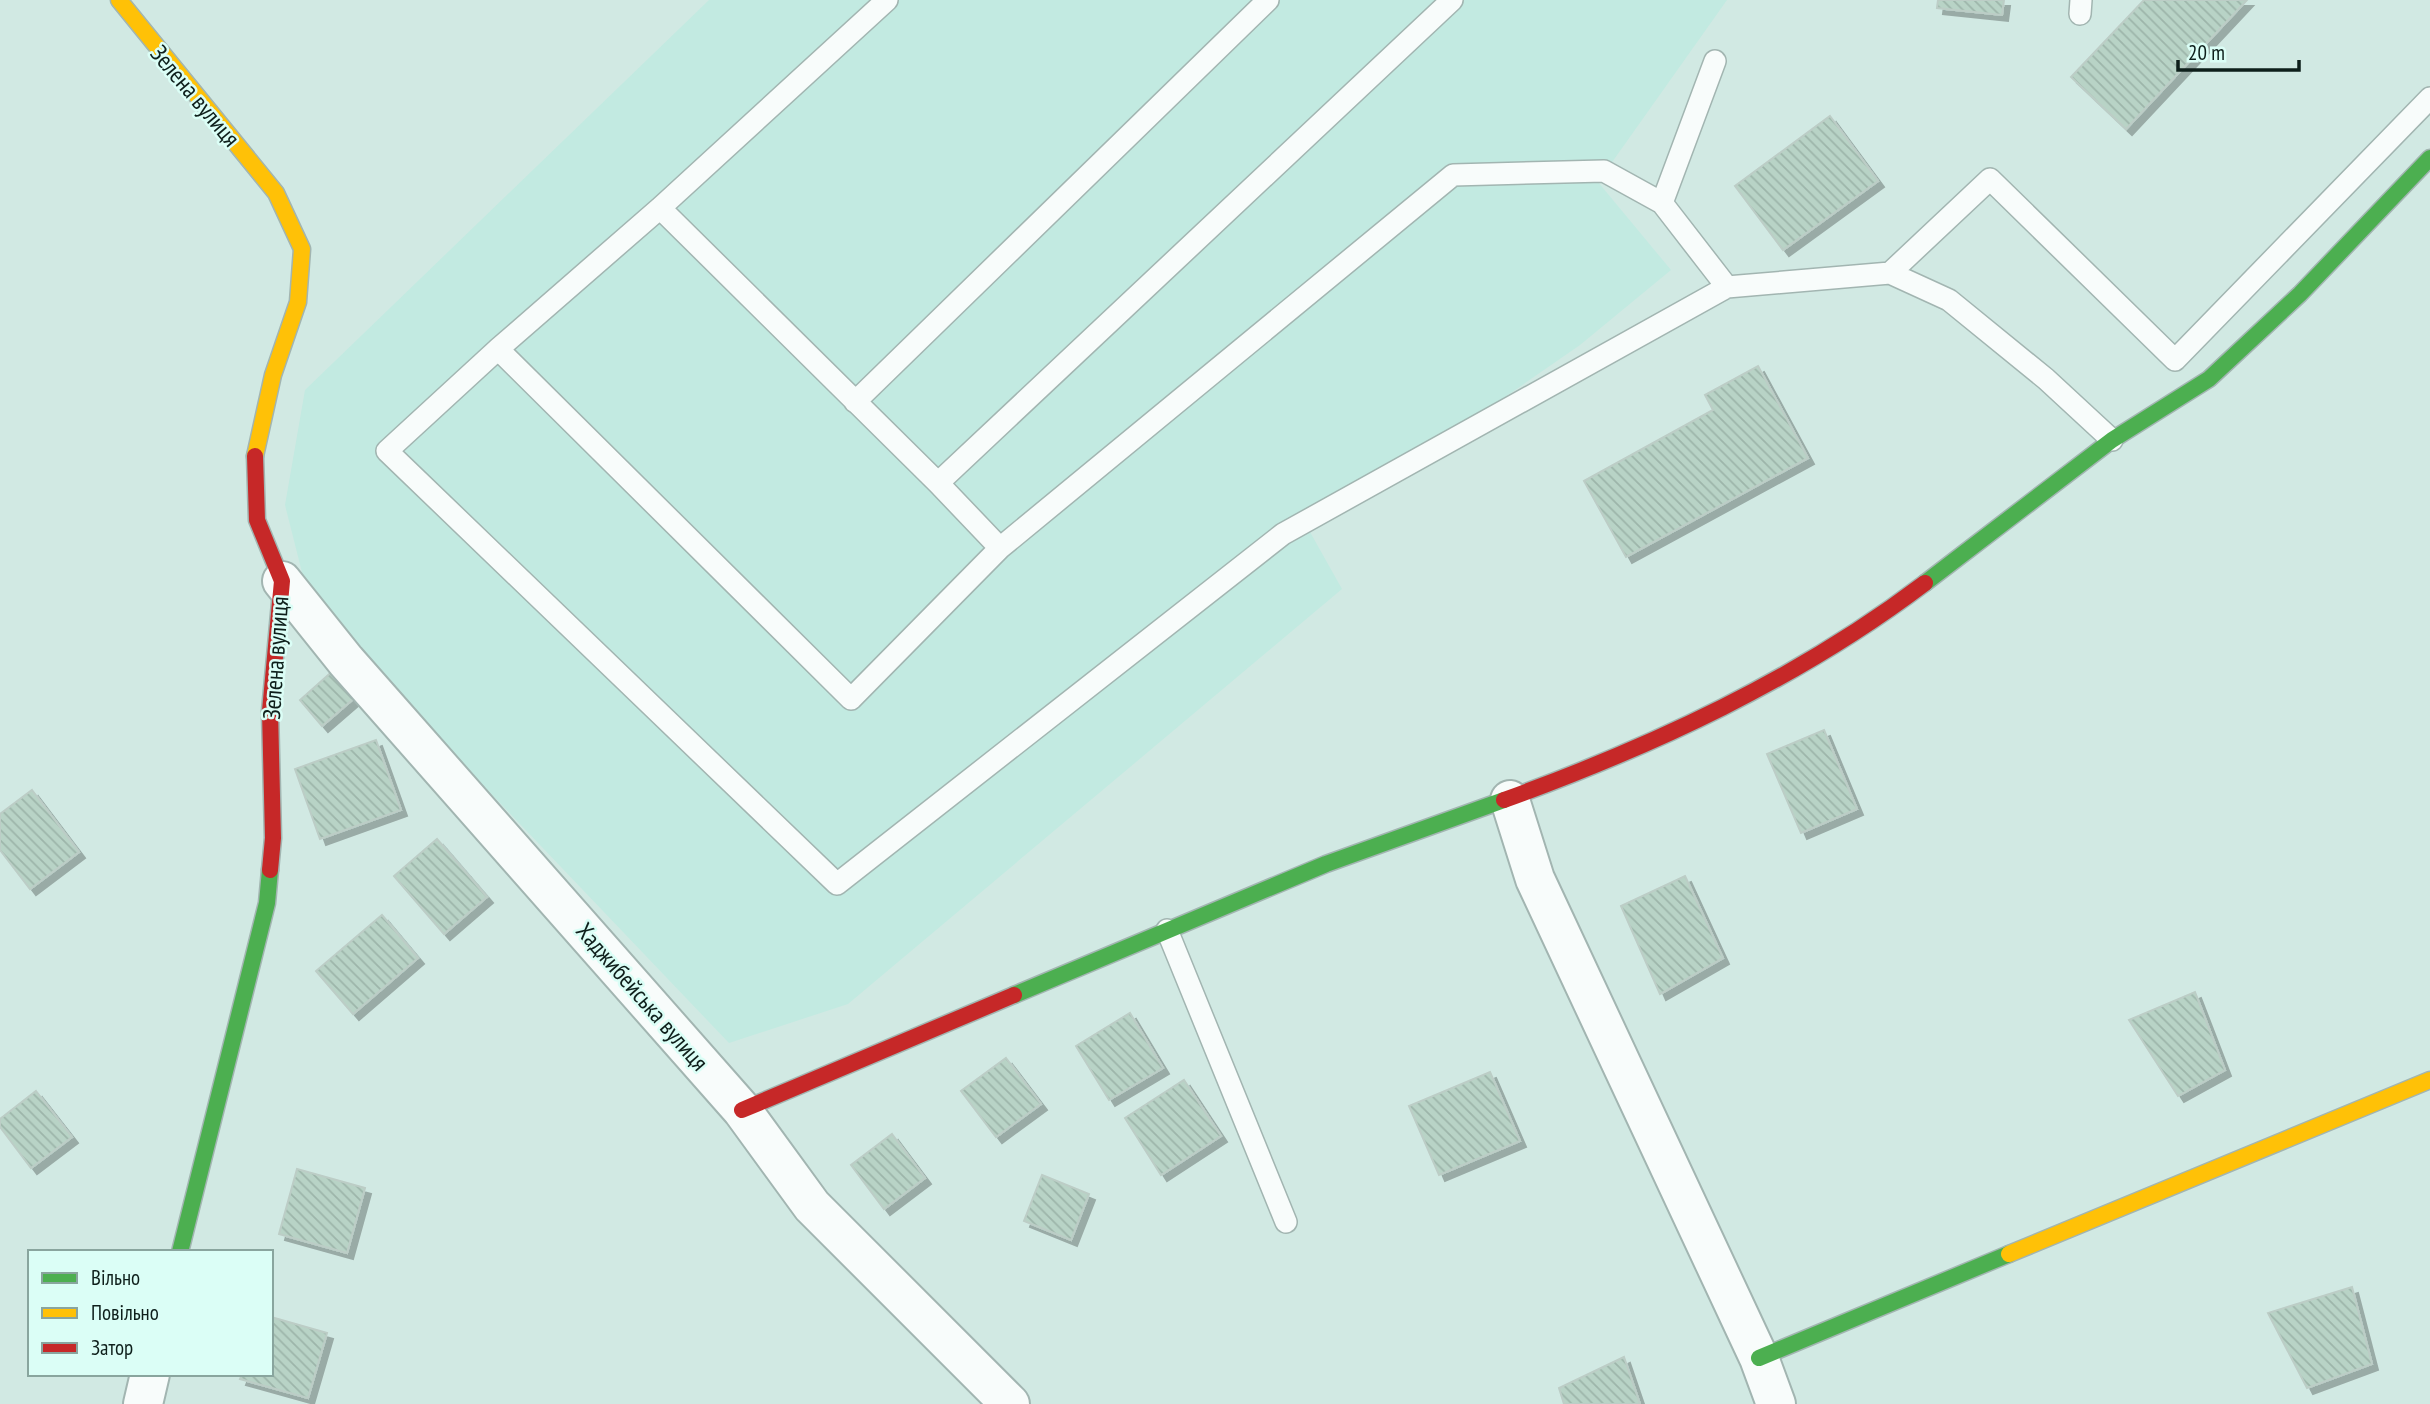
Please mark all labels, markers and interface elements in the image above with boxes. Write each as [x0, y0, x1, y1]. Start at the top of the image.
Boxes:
scale bar [2178, 28, 2299, 72]
street label: Зелена вулиця [144, 38, 247, 153]
text: 20 m [2188, 39, 2225, 66]
street label: Зелена вулиця [256, 595, 295, 721]
street label: Хаджибейська вулиця [569, 916, 715, 1077]
legend [28, 1250, 273, 1376]
text: Вільно [91, 1264, 140, 1291]
text: Повільно [91, 1299, 159, 1326]
text: Затор [91, 1334, 133, 1361]

